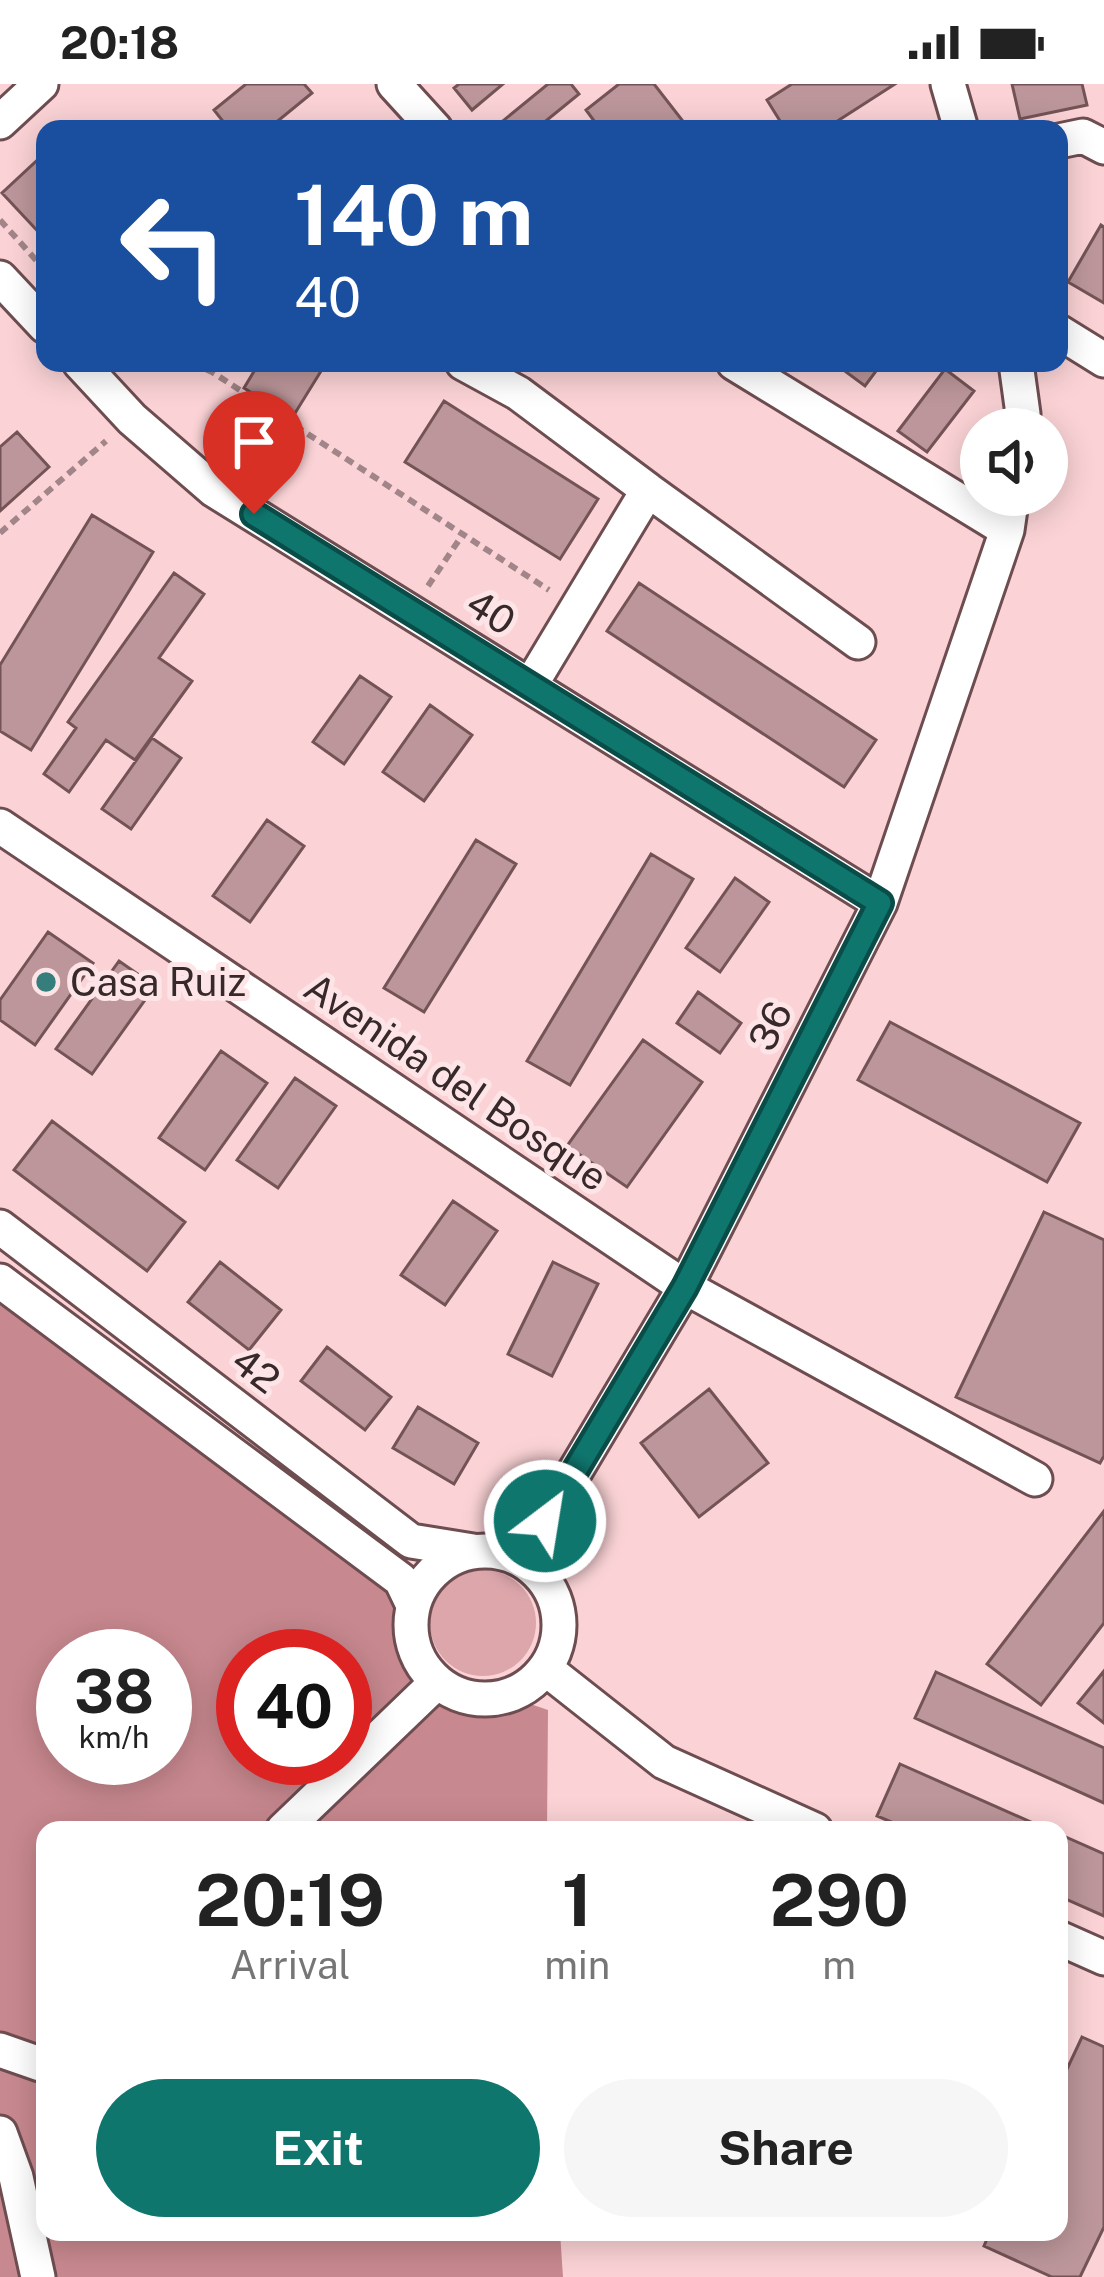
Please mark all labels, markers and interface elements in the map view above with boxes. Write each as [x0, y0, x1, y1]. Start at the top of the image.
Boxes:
text: 20:18 [60, 16, 179, 69]
text: 140 m [294, 165, 533, 264]
icon: left [96, 168, 252, 324]
text: 40 [294, 266, 361, 329]
pin [203, 391, 305, 514]
map controls [960, 408, 1068, 516]
button: sound [960, 408, 1068, 516]
icon: arrive [221, 409, 287, 475]
street label: 40 [458, 580, 524, 644]
place label: Casa Ruiz [70, 959, 246, 1005]
street label: Avenida del Bosque [296, 964, 616, 1200]
marker: Casa Ruiz [33, 969, 59, 995]
street label: 36 [738, 994, 802, 1058]
street label: 42 [223, 1337, 289, 1403]
position arrow [482, 1458, 608, 1584]
speed limit sign: 40 [216, 1629, 372, 1785]
text: 38 [74, 1656, 154, 1727]
text: km/h [79, 1719, 149, 1755]
text: 20:19 [195, 1858, 385, 1942]
text: 1 [562, 1858, 593, 1942]
text: 290 [769, 1858, 909, 1942]
text: Arrival [230, 1942, 350, 1988]
text: min [544, 1942, 610, 1988]
text: m [822, 1942, 856, 1988]
button: Exit [96, 2079, 540, 2217]
button: Share [564, 2079, 1008, 2217]

